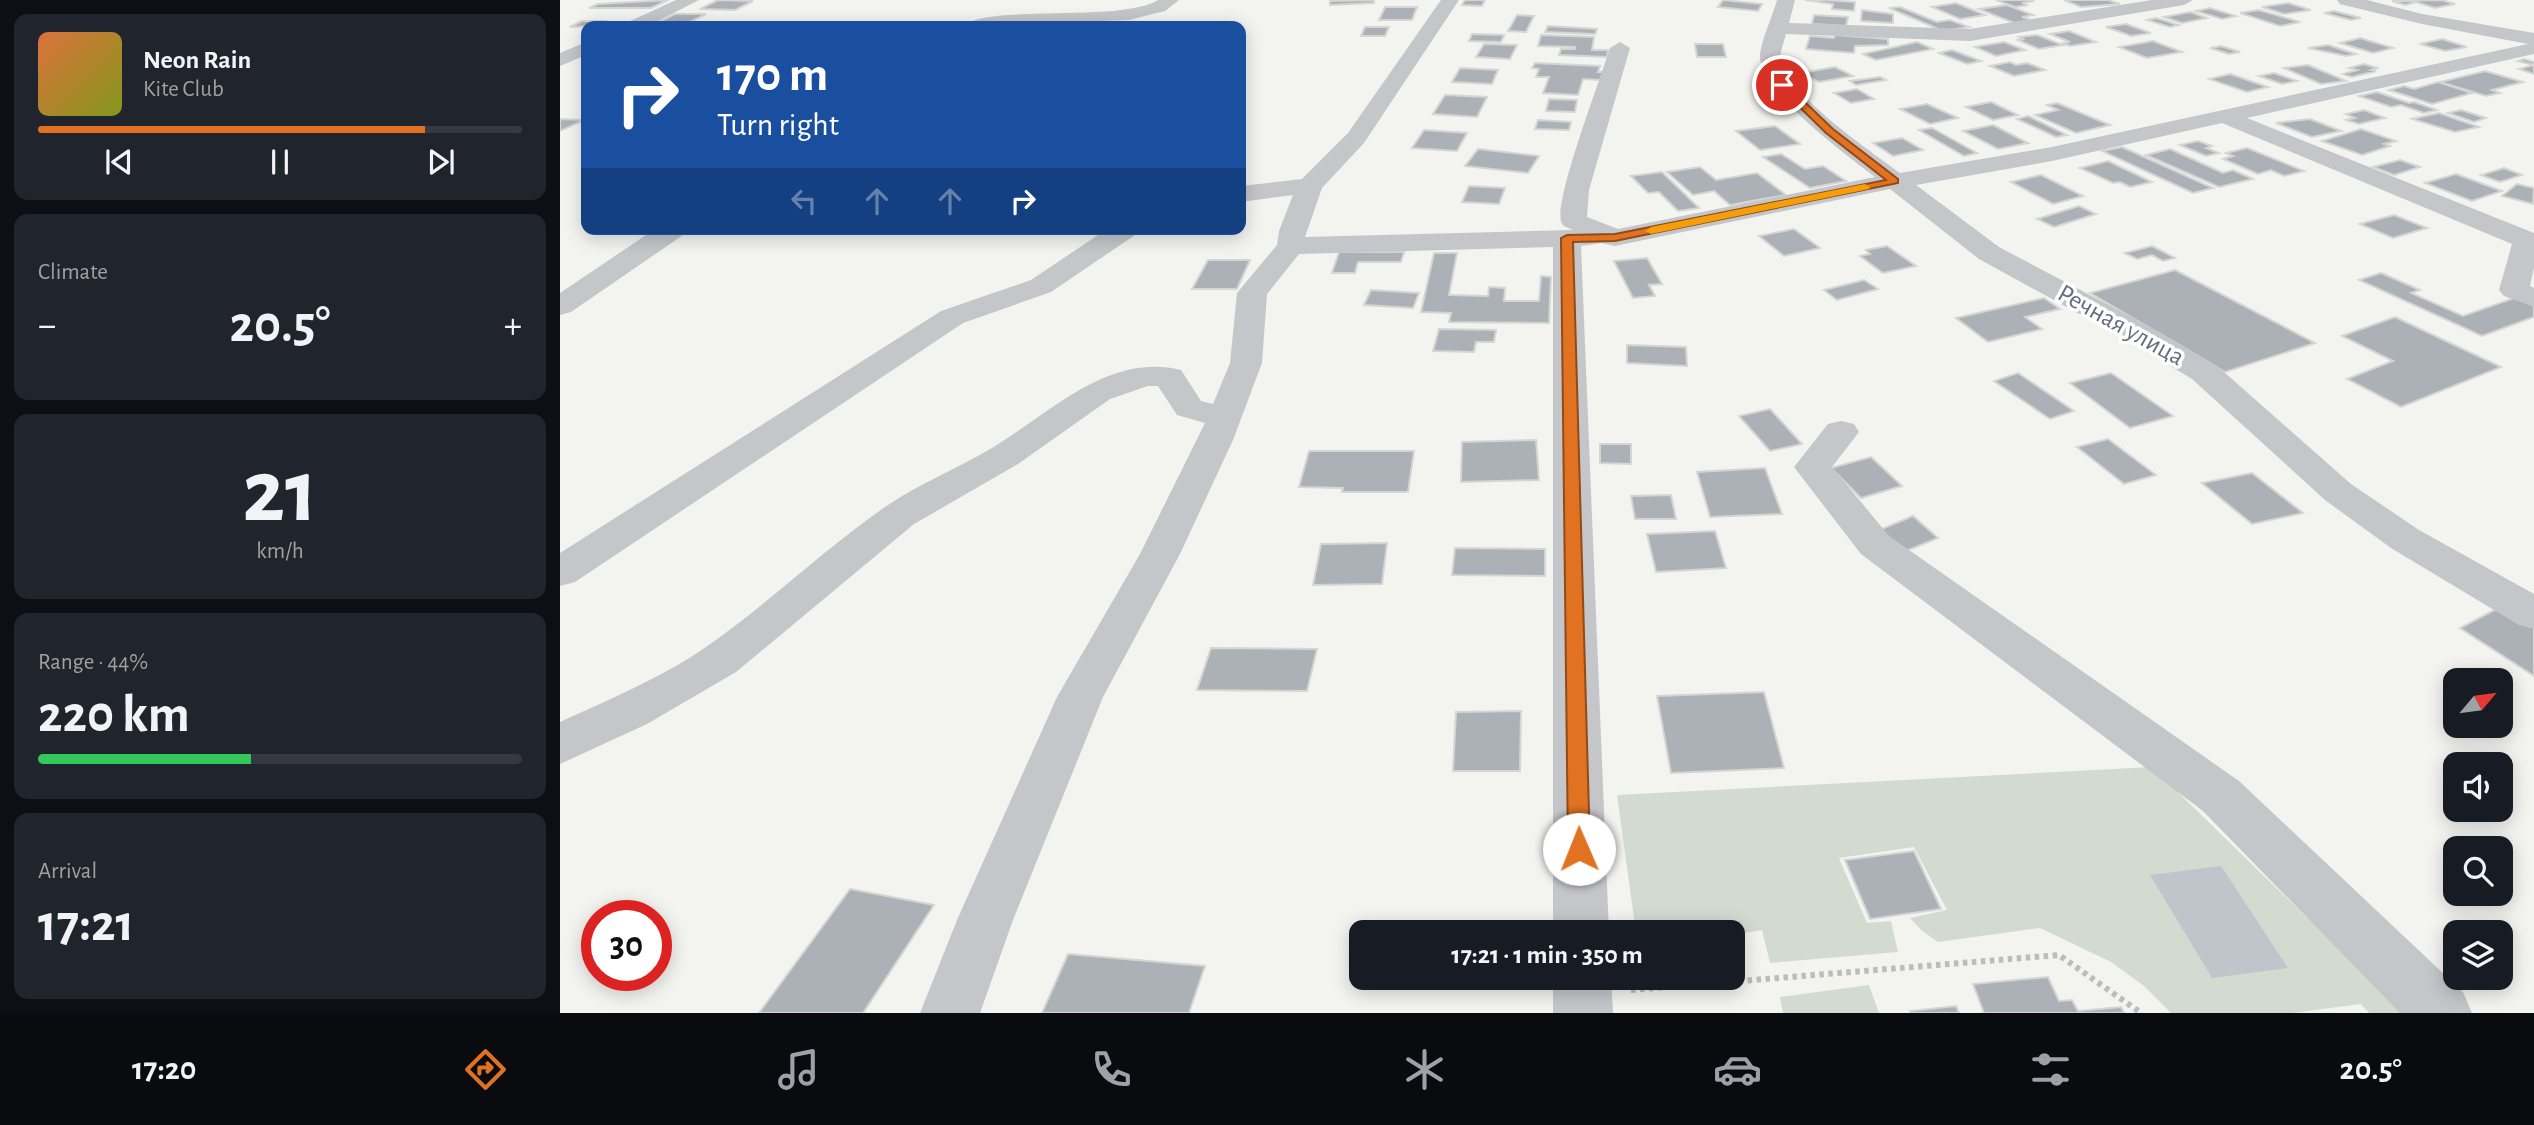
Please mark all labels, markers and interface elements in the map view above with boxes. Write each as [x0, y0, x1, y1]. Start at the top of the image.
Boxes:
text: Neon Rain [143, 47, 251, 73]
icon: right [602, 49, 693, 140]
text: 170 m [717, 51, 828, 100]
pin [1752, 55, 1812, 115]
icon: arrive [1763, 66, 1801, 104]
text: Kite Club [143, 78, 224, 101]
text: Turn right [717, 109, 839, 141]
icon: previous [100, 143, 138, 181]
icon: pause [261, 143, 299, 181]
icon: next [422, 143, 460, 181]
icon: left [785, 182, 823, 220]
icon: ahead [858, 182, 896, 220]
icon: ahead [931, 182, 969, 220]
icon: right [1004, 182, 1042, 220]
text: Climate [38, 261, 108, 284]
street label: Речная улица [2053, 280, 2189, 370]
text: 20.5° [229, 299, 331, 351]
text: − [38, 307, 56, 345]
text: + [504, 307, 522, 345]
text: 21 [242, 447, 318, 538]
text: km/h [256, 540, 304, 563]
text: Range · 44% [38, 651, 148, 674]
north arrow [2443, 668, 2513, 738]
map controls [2443, 668, 2513, 990]
text: 220 km [38, 689, 190, 741]
button: sound [2443, 752, 2513, 822]
position arrow [1542, 812, 1616, 886]
button: search [2443, 836, 2513, 906]
text: Arrival [38, 860, 97, 883]
text: 17:21 [38, 898, 134, 950]
speed limit sign: 30 [581, 900, 672, 991]
button: layers [2443, 920, 2513, 990]
text: 17:21 · 1 min · 350 m [1451, 942, 1643, 968]
icon: directions [461, 1045, 510, 1094]
icon: music [774, 1045, 823, 1094]
icon: phone [1087, 1045, 1136, 1094]
icon: climate [1400, 1045, 1449, 1094]
icon: car [1713, 1045, 1762, 1094]
icon: filters [2026, 1045, 2075, 1094]
text: 17:20 [132, 1053, 197, 1085]
text: 20.5° [2340, 1053, 2402, 1085]

